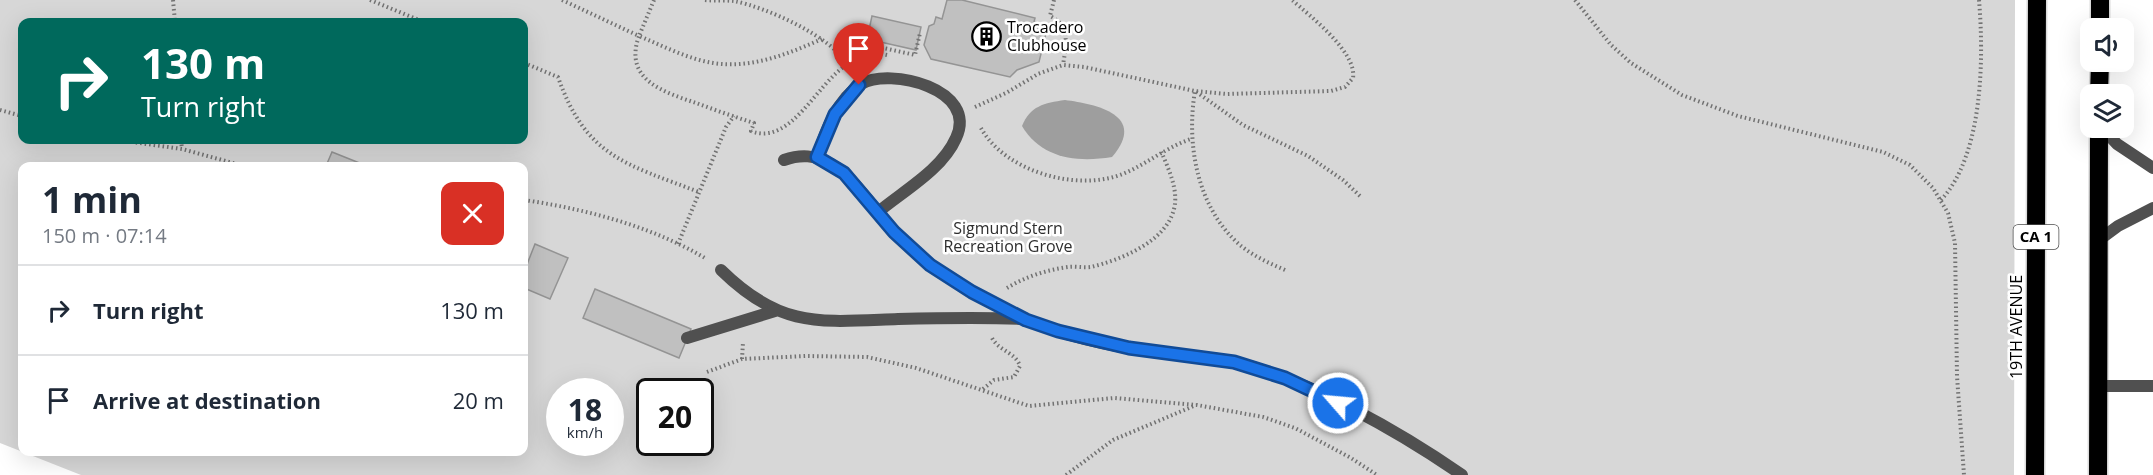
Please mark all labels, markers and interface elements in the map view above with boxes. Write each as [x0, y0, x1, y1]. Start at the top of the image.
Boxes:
place label: Trocadero Clubhouse [1007, 16, 1087, 56]
map controls [2080, 18, 2134, 138]
button: sound [2080, 18, 2134, 72]
building icon: Trocadero Clubhouse [970, 20, 1002, 52]
pin [833, 23, 884, 85]
icon: arrive [842, 32, 875, 65]
text: 130 m [141, 34, 265, 91]
icon: right [42, 42, 120, 120]
button: layers [2080, 84, 2134, 138]
text: Turn right [141, 88, 266, 125]
text: 1 min [42, 175, 142, 224]
button: close [441, 182, 504, 245]
park label: Sigmund Stern Recreation Grove [943, 217, 1073, 257]
text: 150 m · 07:14 [42, 222, 167, 249]
road number: CA 1 [2014, 225, 2058, 249]
street label: 19TH AVENUE [2005, 275, 2027, 379]
icon: right [42, 294, 75, 327]
text: Turn right [93, 295, 204, 325]
text: 130 m [440, 295, 504, 325]
position arrow [1306, 371, 1370, 435]
speed limit sign: 20 [636, 378, 714, 456]
icon: arrive [42, 384, 75, 417]
text: Arrive at destination [93, 385, 321, 415]
text: 20 m [453, 385, 504, 415]
text: 18 [568, 389, 602, 430]
text: km/h [567, 422, 603, 442]

